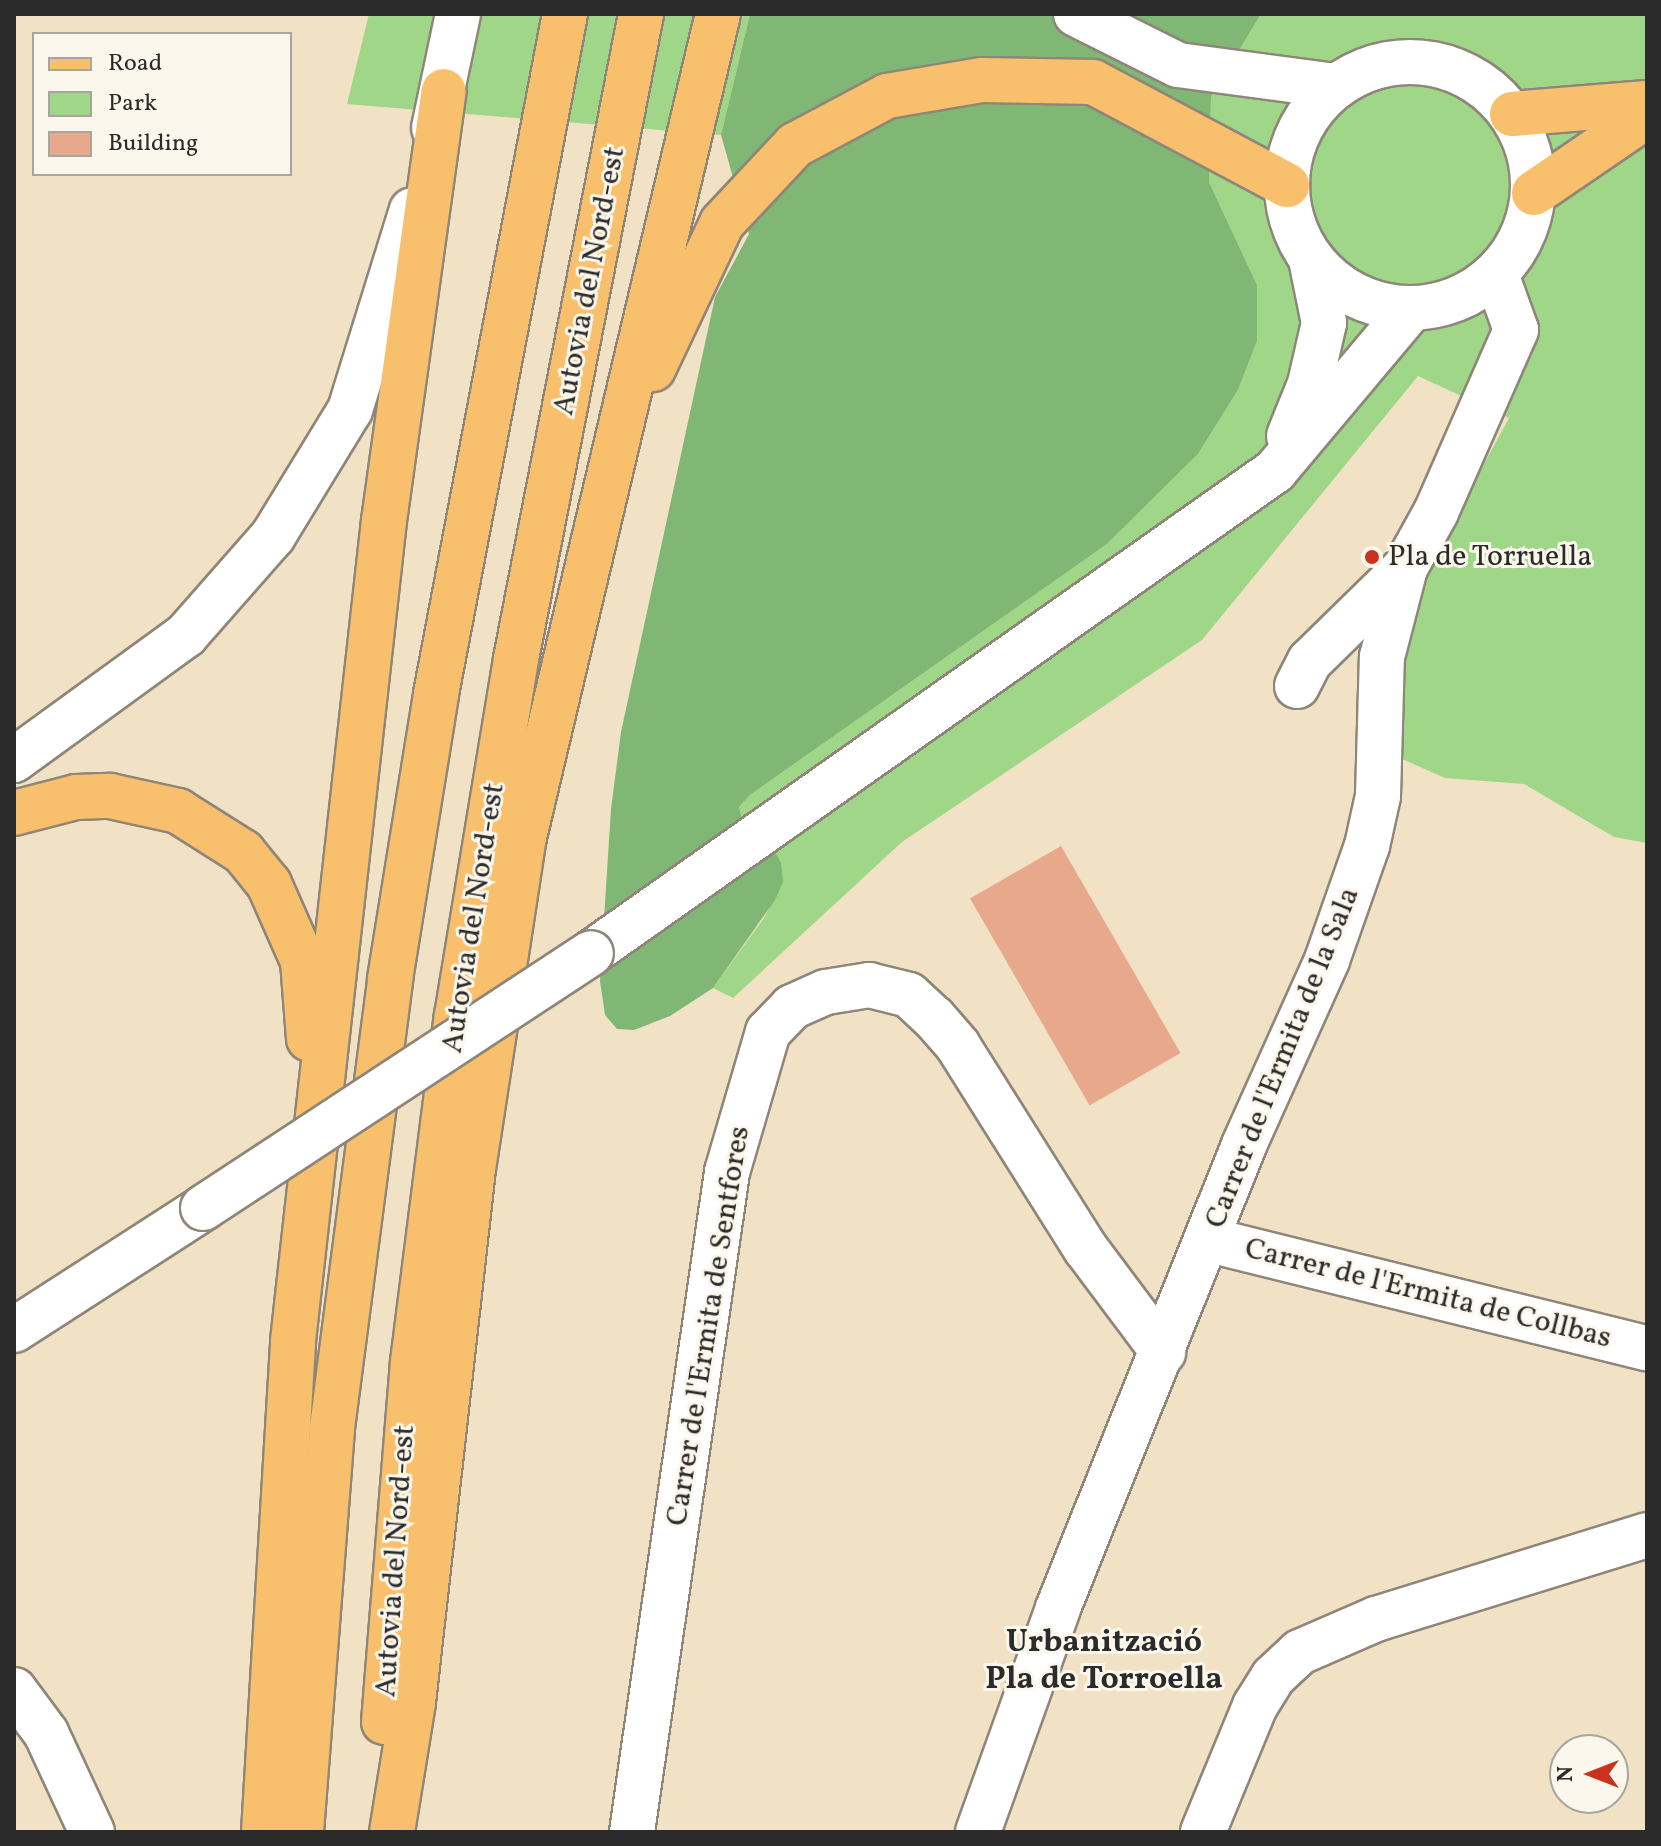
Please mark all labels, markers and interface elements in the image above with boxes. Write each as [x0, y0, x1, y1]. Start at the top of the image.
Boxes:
legend [32, 32, 292, 176]
text: Road [108, 47, 162, 81]
text: Park [108, 87, 157, 121]
text: Building [108, 127, 198, 161]
street label: Autovia del Nord-est [546, 144, 634, 418]
place label: Pla de Torruella [1388, 539, 1593, 575]
marker: Pla de Torruella [1363, 548, 1381, 566]
street label: Autovia del Nord-est [435, 780, 513, 1056]
street label: Carrer de l'Ermita de la Sala [1198, 882, 1368, 1234]
street label: Carrer de l'Ermita de Sentfores [660, 1124, 758, 1528]
street label: Carrer de l'Ermita de Collbas [1241, 1231, 1615, 1357]
street label: Autovia del Nord-est [369, 1424, 423, 1698]
district label: Urbanització Pla de Torroella [985, 1625, 1223, 1700]
north arrow [1549, 1734, 1629, 1814]
text: N [1551, 1766, 1582, 1782]

